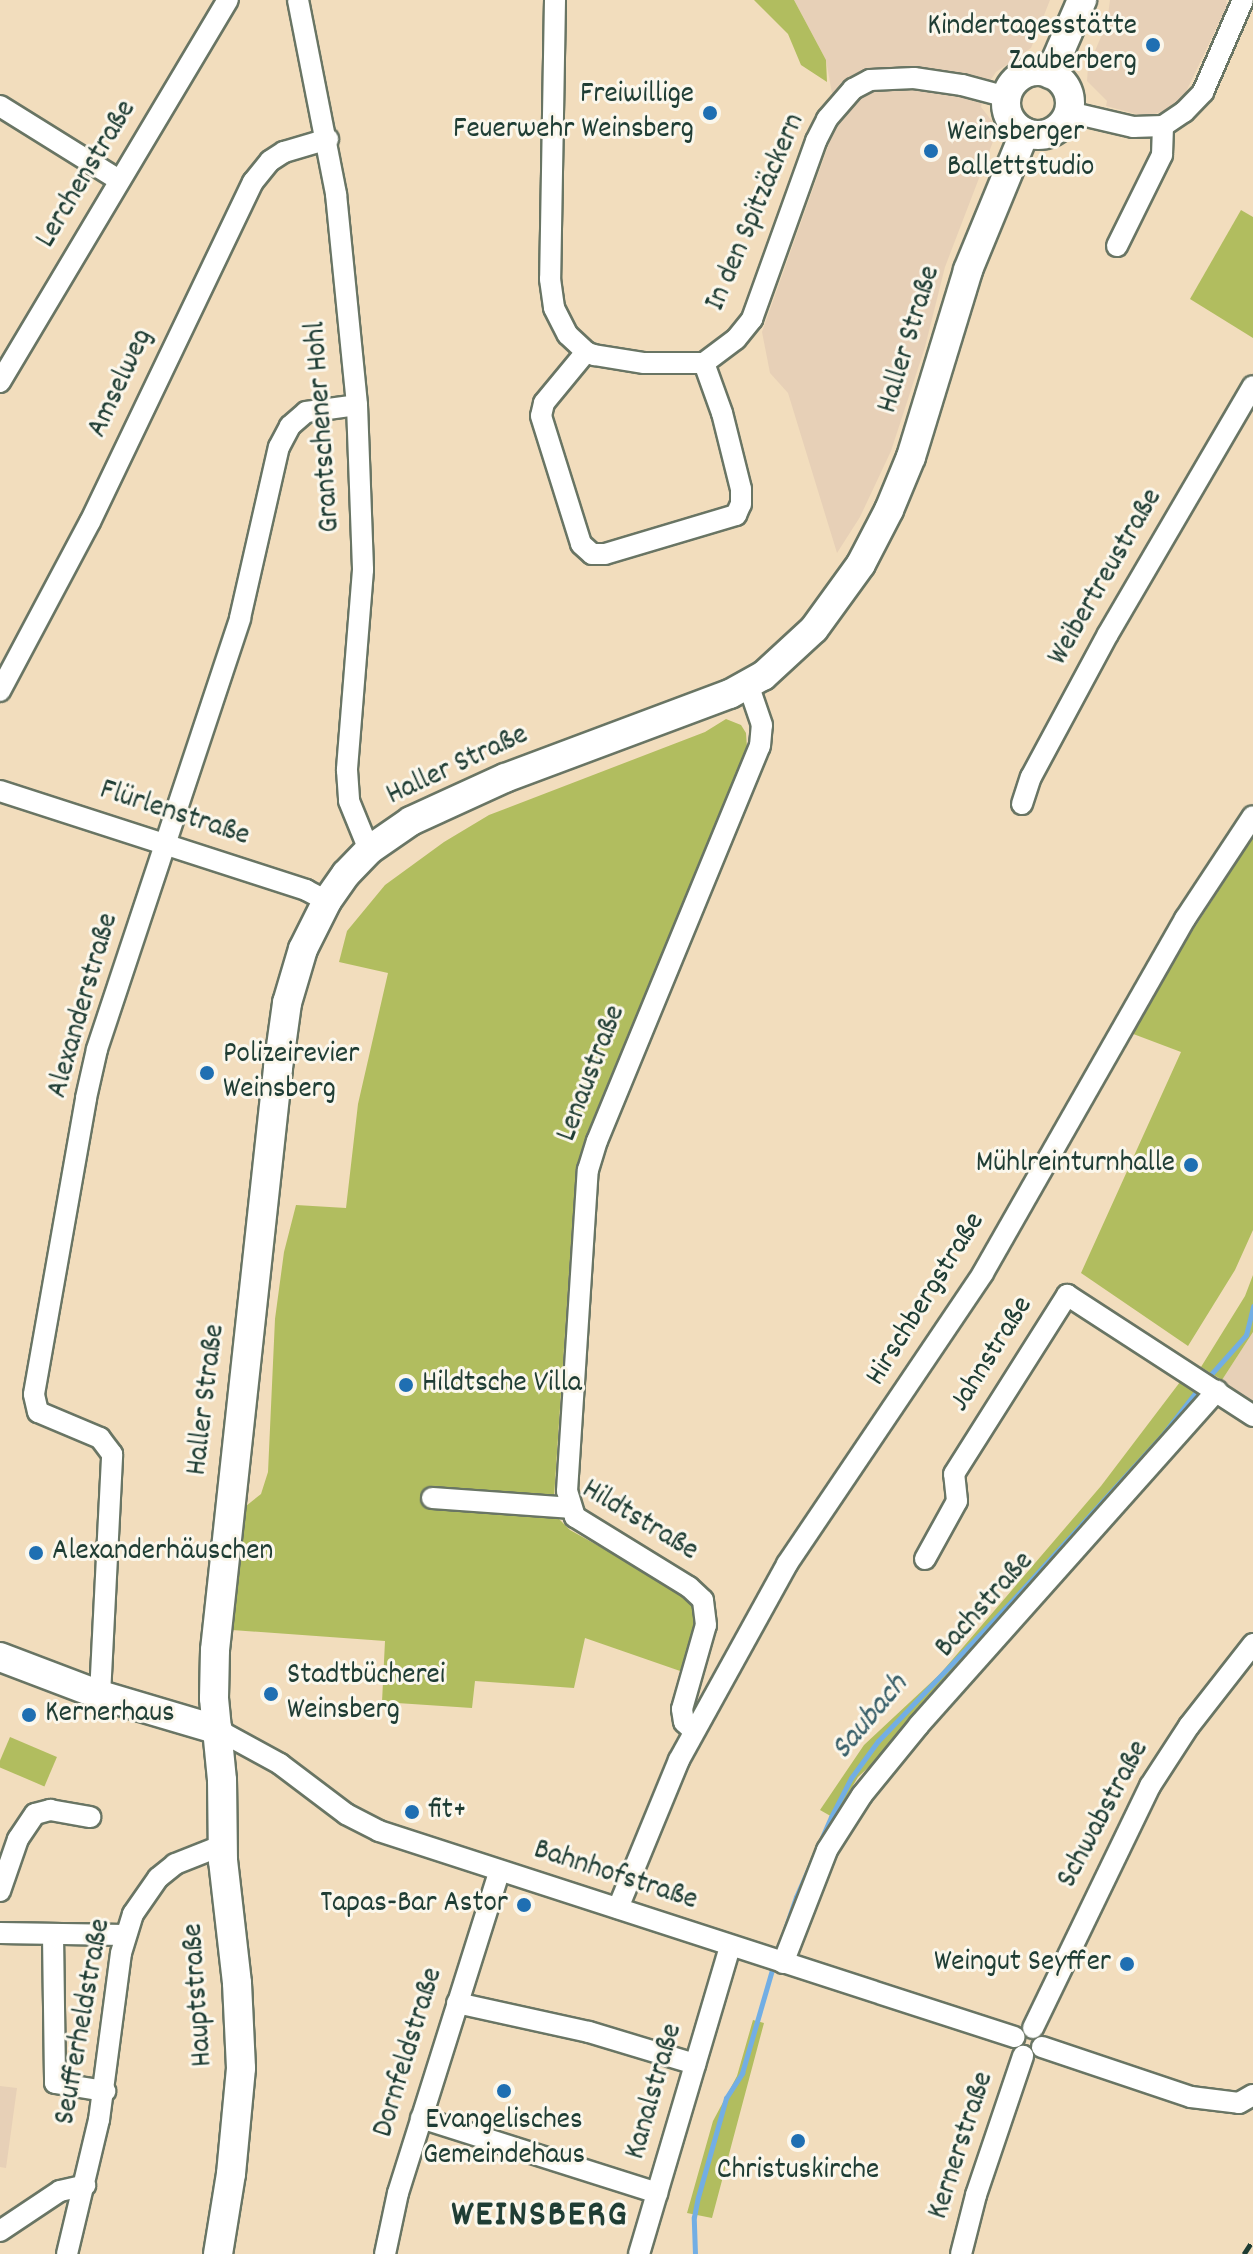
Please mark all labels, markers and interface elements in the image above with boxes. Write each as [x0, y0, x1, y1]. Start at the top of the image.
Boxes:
place label: Kindertagesstätte Zauberberg [927, 10, 1137, 80]
marker: Kindertagesstätte Zauberberg [1144, 36, 1162, 54]
place label: Freiwillige Feuerwehr Weinsberg [453, 78, 694, 148]
street label: Lerchenstraße [30, 95, 146, 255]
marker: Freiwillige Feuerwehr Weinsberg [701, 104, 719, 122]
street label: In den Spitzäckern [699, 109, 815, 317]
place label: Weinsberger Ballettstudio [947, 116, 1094, 186]
marker: Weinsberger Ballettstudio [922, 142, 940, 160]
street label: Haller Straße [872, 262, 950, 418]
street label: Grantschener Hohl [300, 320, 350, 534]
street label: Amselweg [81, 324, 163, 444]
street label: Weibertreustraße [1042, 483, 1172, 673]
street label: Haller Straße [382, 719, 534, 815]
street label: Flürlenstraße [95, 774, 253, 856]
street label: Alexanderstraße [41, 909, 129, 1103]
street label: Lenaustraße [551, 1001, 635, 1147]
place label: Polizeirevier Weinsberg [223, 1038, 359, 1108]
marker: Polizeirevier Weinsberg [198, 1064, 216, 1082]
place label: Mühlreinturnhalle [976, 1147, 1175, 1183]
marker: Mühlreinturnhalle [1182, 1156, 1200, 1174]
street label: Hirschbergstraße [859, 1207, 995, 1393]
street label: Jahnstraße [944, 1291, 1042, 1419]
street label: Haller Straße [181, 1322, 235, 1478]
place label: Hildtsche Villa [422, 1367, 582, 1403]
marker: Hildtsche Villa [397, 1376, 415, 1394]
street label: Hildtstraße [574, 1473, 704, 1571]
place label: Alexanderhäuschen [52, 1535, 273, 1571]
marker: Alexanderhäuschen [27, 1544, 45, 1562]
street label: Bachstraße [929, 1545, 1043, 1667]
place label: Stadtbücherei Weinsberg [287, 1659, 445, 1730]
water label: Saubach [824, 1668, 918, 1768]
marker: Stadtbücherei Weinsberg [262, 1685, 280, 1703]
place label: Kernerhaus [45, 1697, 175, 1733]
marker: Kernerhaus [20, 1706, 38, 1724]
street label: Schwabstraße [1051, 1735, 1159, 1895]
place label: fit+ [428, 1794, 466, 1830]
marker: fit+ [403, 1803, 421, 1821]
street label: Bahnhofstraße [529, 1834, 701, 1920]
place label: Tapas-Bar Astor [320, 1887, 508, 1923]
marker: Tapas-Bar Astor [515, 1896, 533, 1914]
street label: Seufferheldstraße [49, 1916, 121, 2128]
street label: Hauptstraße [177, 1922, 223, 2068]
place label: Weingut Seyffer [934, 1946, 1111, 1982]
marker: Weingut Seyffer [1118, 1955, 1136, 1973]
street label: Dornfeldstraße [367, 1964, 453, 2142]
street label: Kanalstraße [619, 2020, 693, 2164]
street label: Kernerstraße [922, 2068, 1004, 2224]
marker: Evangelisches Gemeindehaus [495, 2082, 513, 2100]
place label: Evangelisches Gemeindehaus [423, 2104, 585, 2174]
marker: Christuskirche [789, 2132, 807, 2150]
place label: Christuskirche [717, 2154, 879, 2190]
district label: WEINSBERG [451, 2194, 629, 2240]

